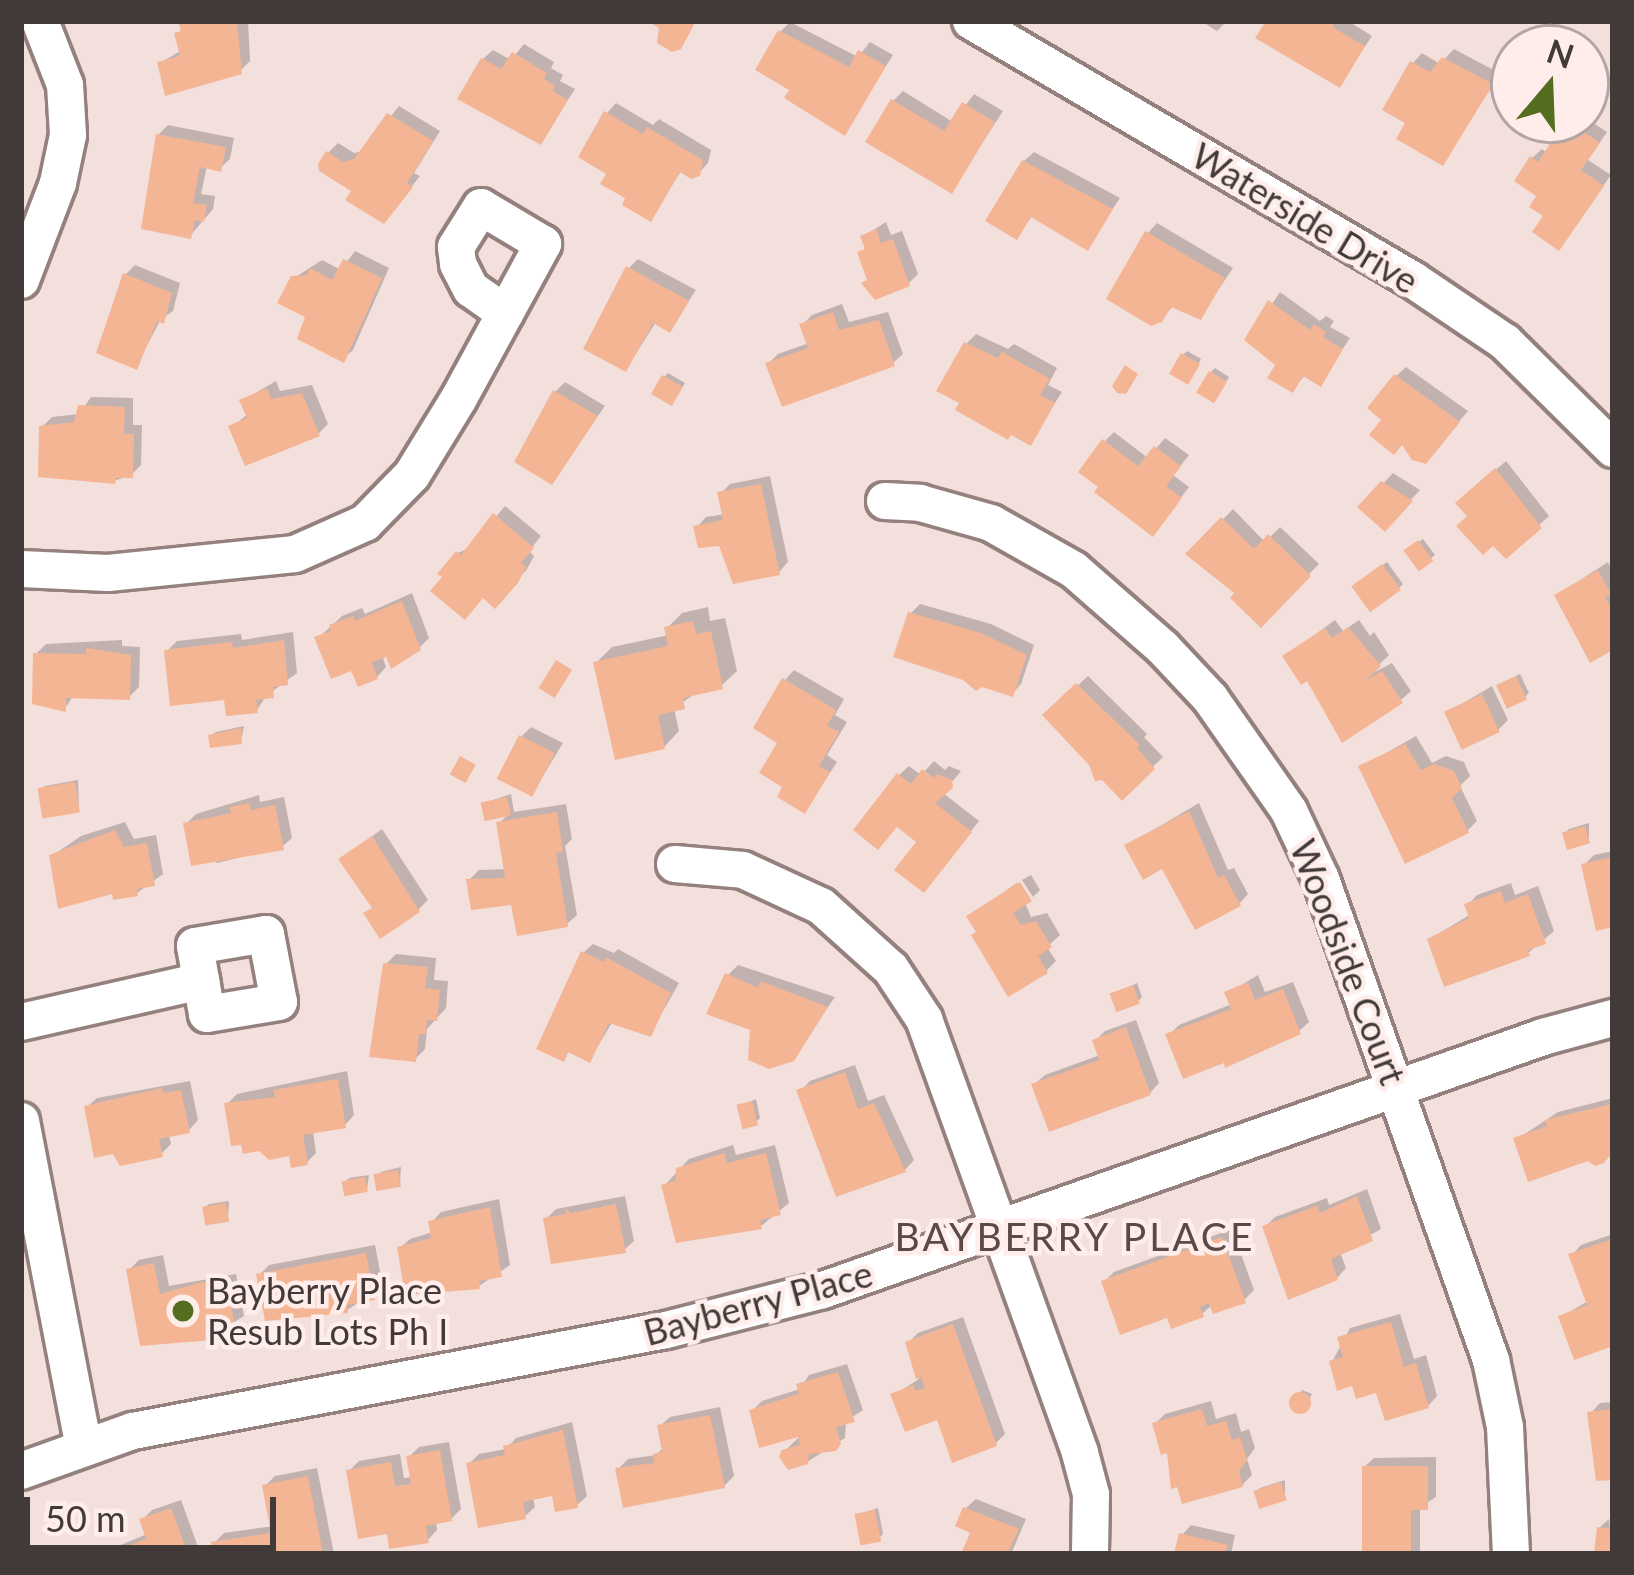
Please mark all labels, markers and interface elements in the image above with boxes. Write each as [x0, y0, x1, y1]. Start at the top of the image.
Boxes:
north arrow [1490, 24, 1610, 144]
text: N [1542, 30, 1579, 76]
street label: Waterside Drive [1184, 134, 1426, 302]
street label: Woodside Court [1281, 833, 1415, 1091]
district label: BAYBERRY PLACE [894, 1213, 1256, 1259]
street label: Bayberry Place [638, 1252, 878, 1354]
place label: Bayberry Place Resub Lots Ph I [207, 1268, 448, 1353]
marker: Bayberry Place Resub Lots Ph I [170, 1298, 196, 1324]
scale bar [30, 1473, 282, 1547]
text: 50 m [45, 1496, 126, 1540]

